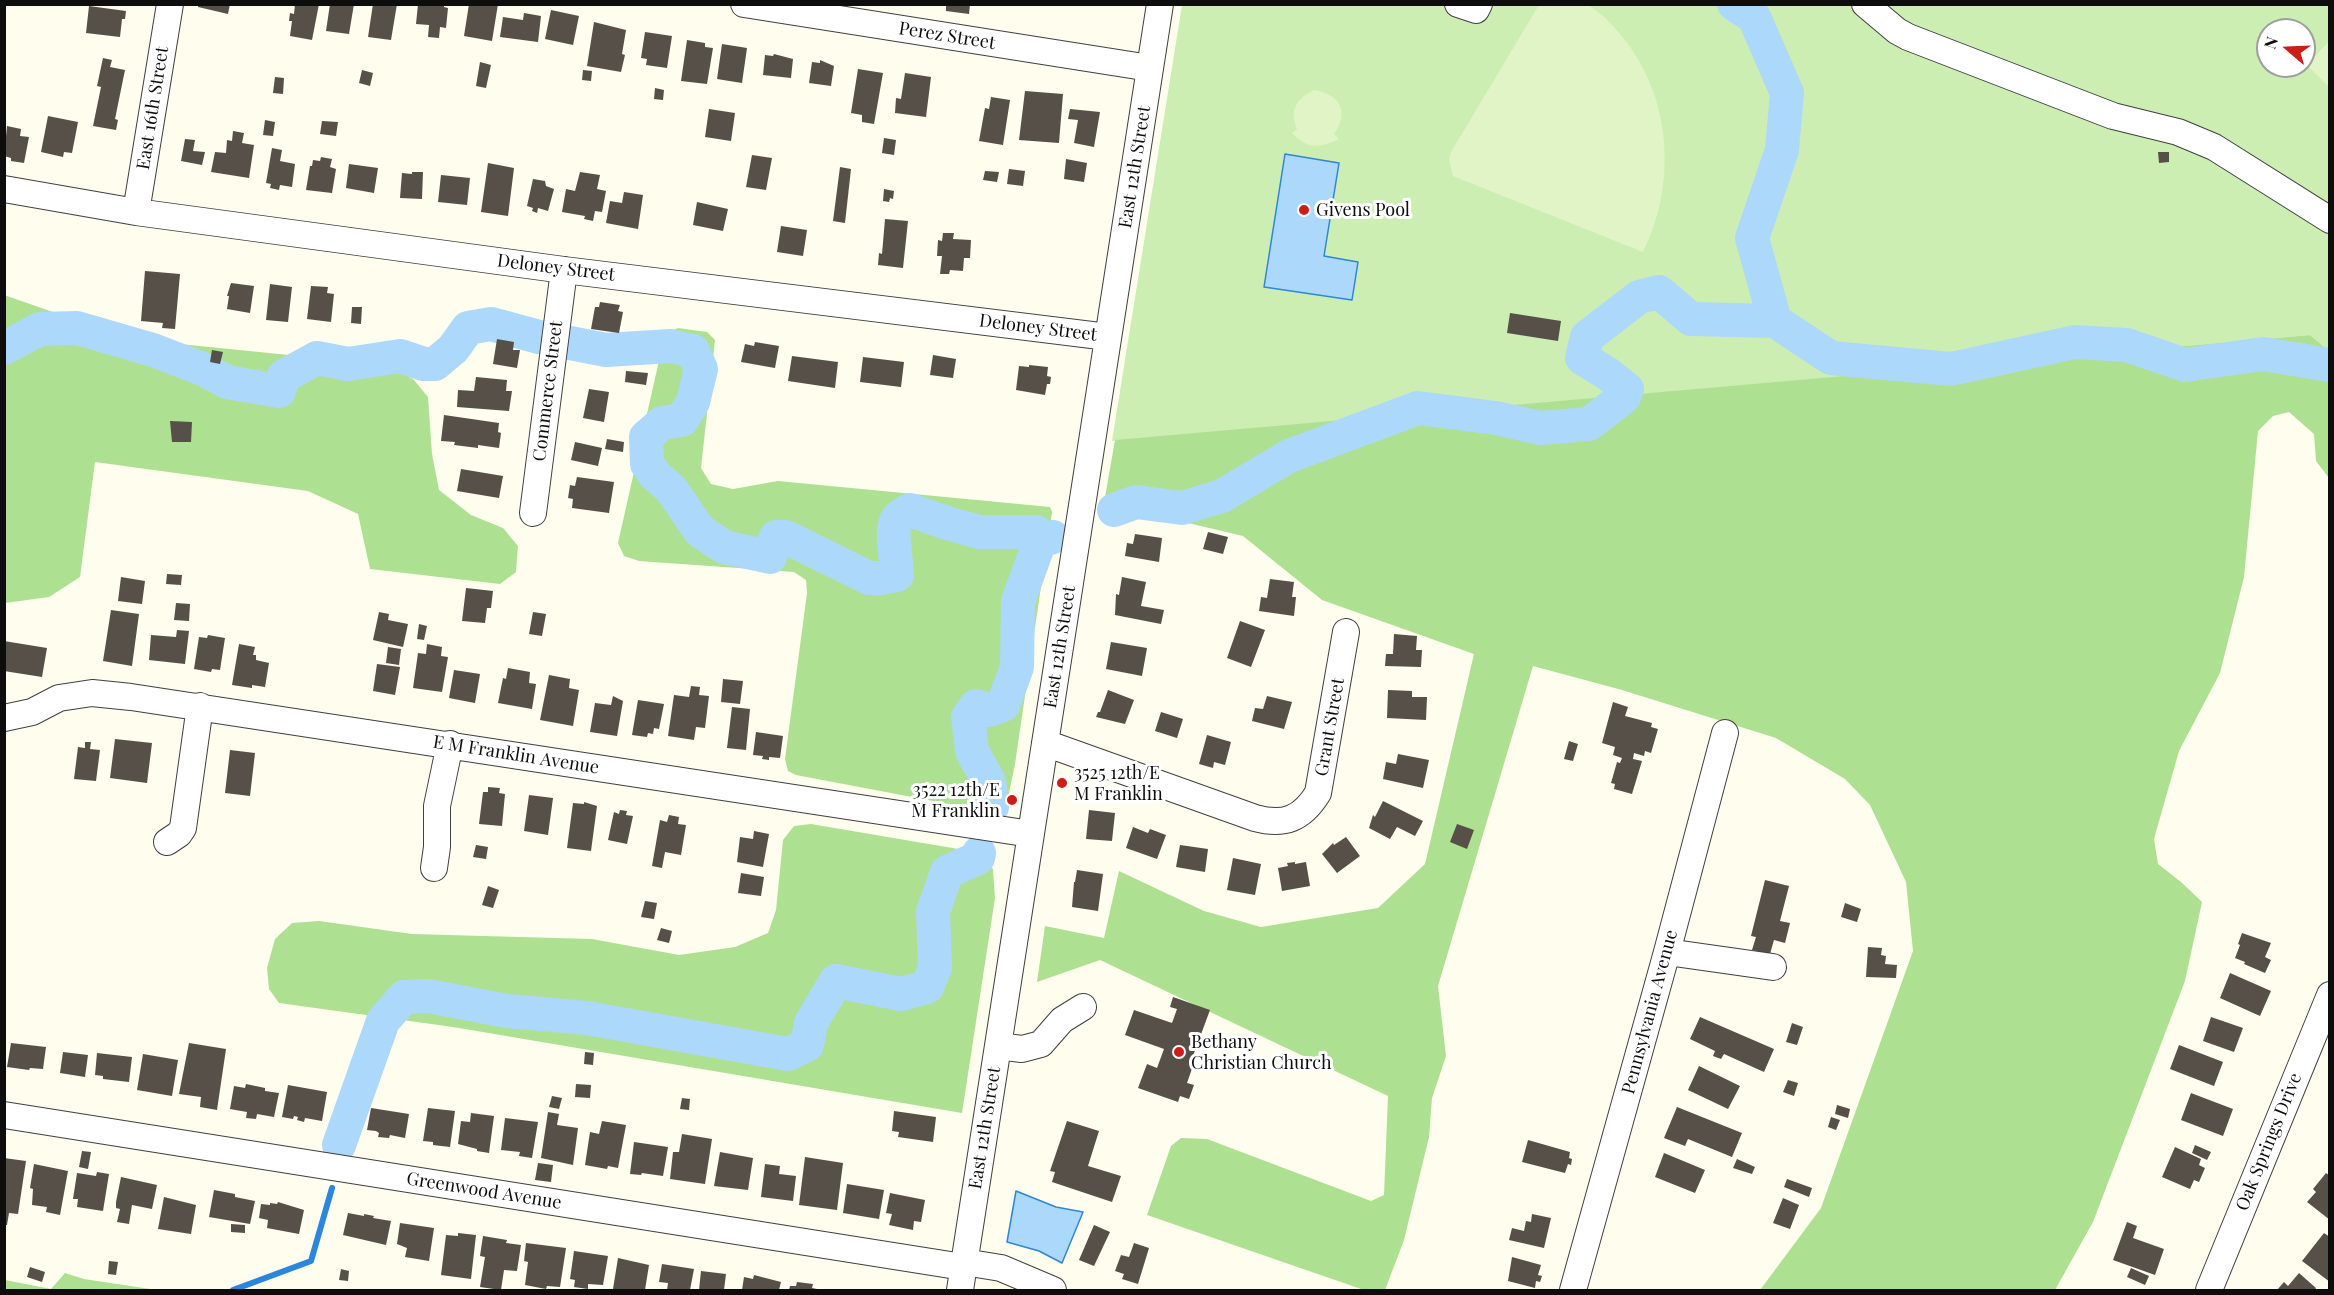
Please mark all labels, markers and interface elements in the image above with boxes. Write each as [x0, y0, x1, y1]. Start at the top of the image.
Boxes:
street label: Perez Street [897, 18, 997, 54]
north arrow [2256, 18, 2316, 78]
text: N [2259, 34, 2282, 52]
street label: East 16th Street [133, 45, 173, 171]
street label: East 12th Street [1115, 104, 1155, 230]
place label: Givens Pool [1316, 199, 1410, 221]
marker: Givens Pool [1297, 203, 1311, 217]
street label: Deloney Street [496, 250, 616, 286]
street label: Deloney Street [978, 310, 1098, 346]
street label: Commerce Street [529, 319, 567, 463]
street label: East 12th Street [1040, 584, 1080, 710]
street label: Grant Street [1311, 676, 1349, 778]
street label: E M Franklin Avenue [431, 731, 601, 779]
place label: 3525 12th/E M Franklin [1074, 762, 1163, 804]
marker: 3525 12th/E M Franklin [1055, 776, 1069, 790]
place label: 3522 12th/E M Franklin [911, 779, 1000, 822]
marker: 3522 12th/E M Franklin [1005, 793, 1019, 807]
street label: Pennsylvania Avenue [1618, 927, 1682, 1097]
place label: Bethany Christian Church [1191, 1031, 1332, 1074]
marker: Bethany Christian Church [1172, 1045, 1186, 1059]
street label: East 12th Street [965, 1065, 1005, 1191]
street label: Oak Springs Drive [2232, 1070, 2306, 1214]
street label: Greenwood Avenue [405, 1168, 563, 1214]

